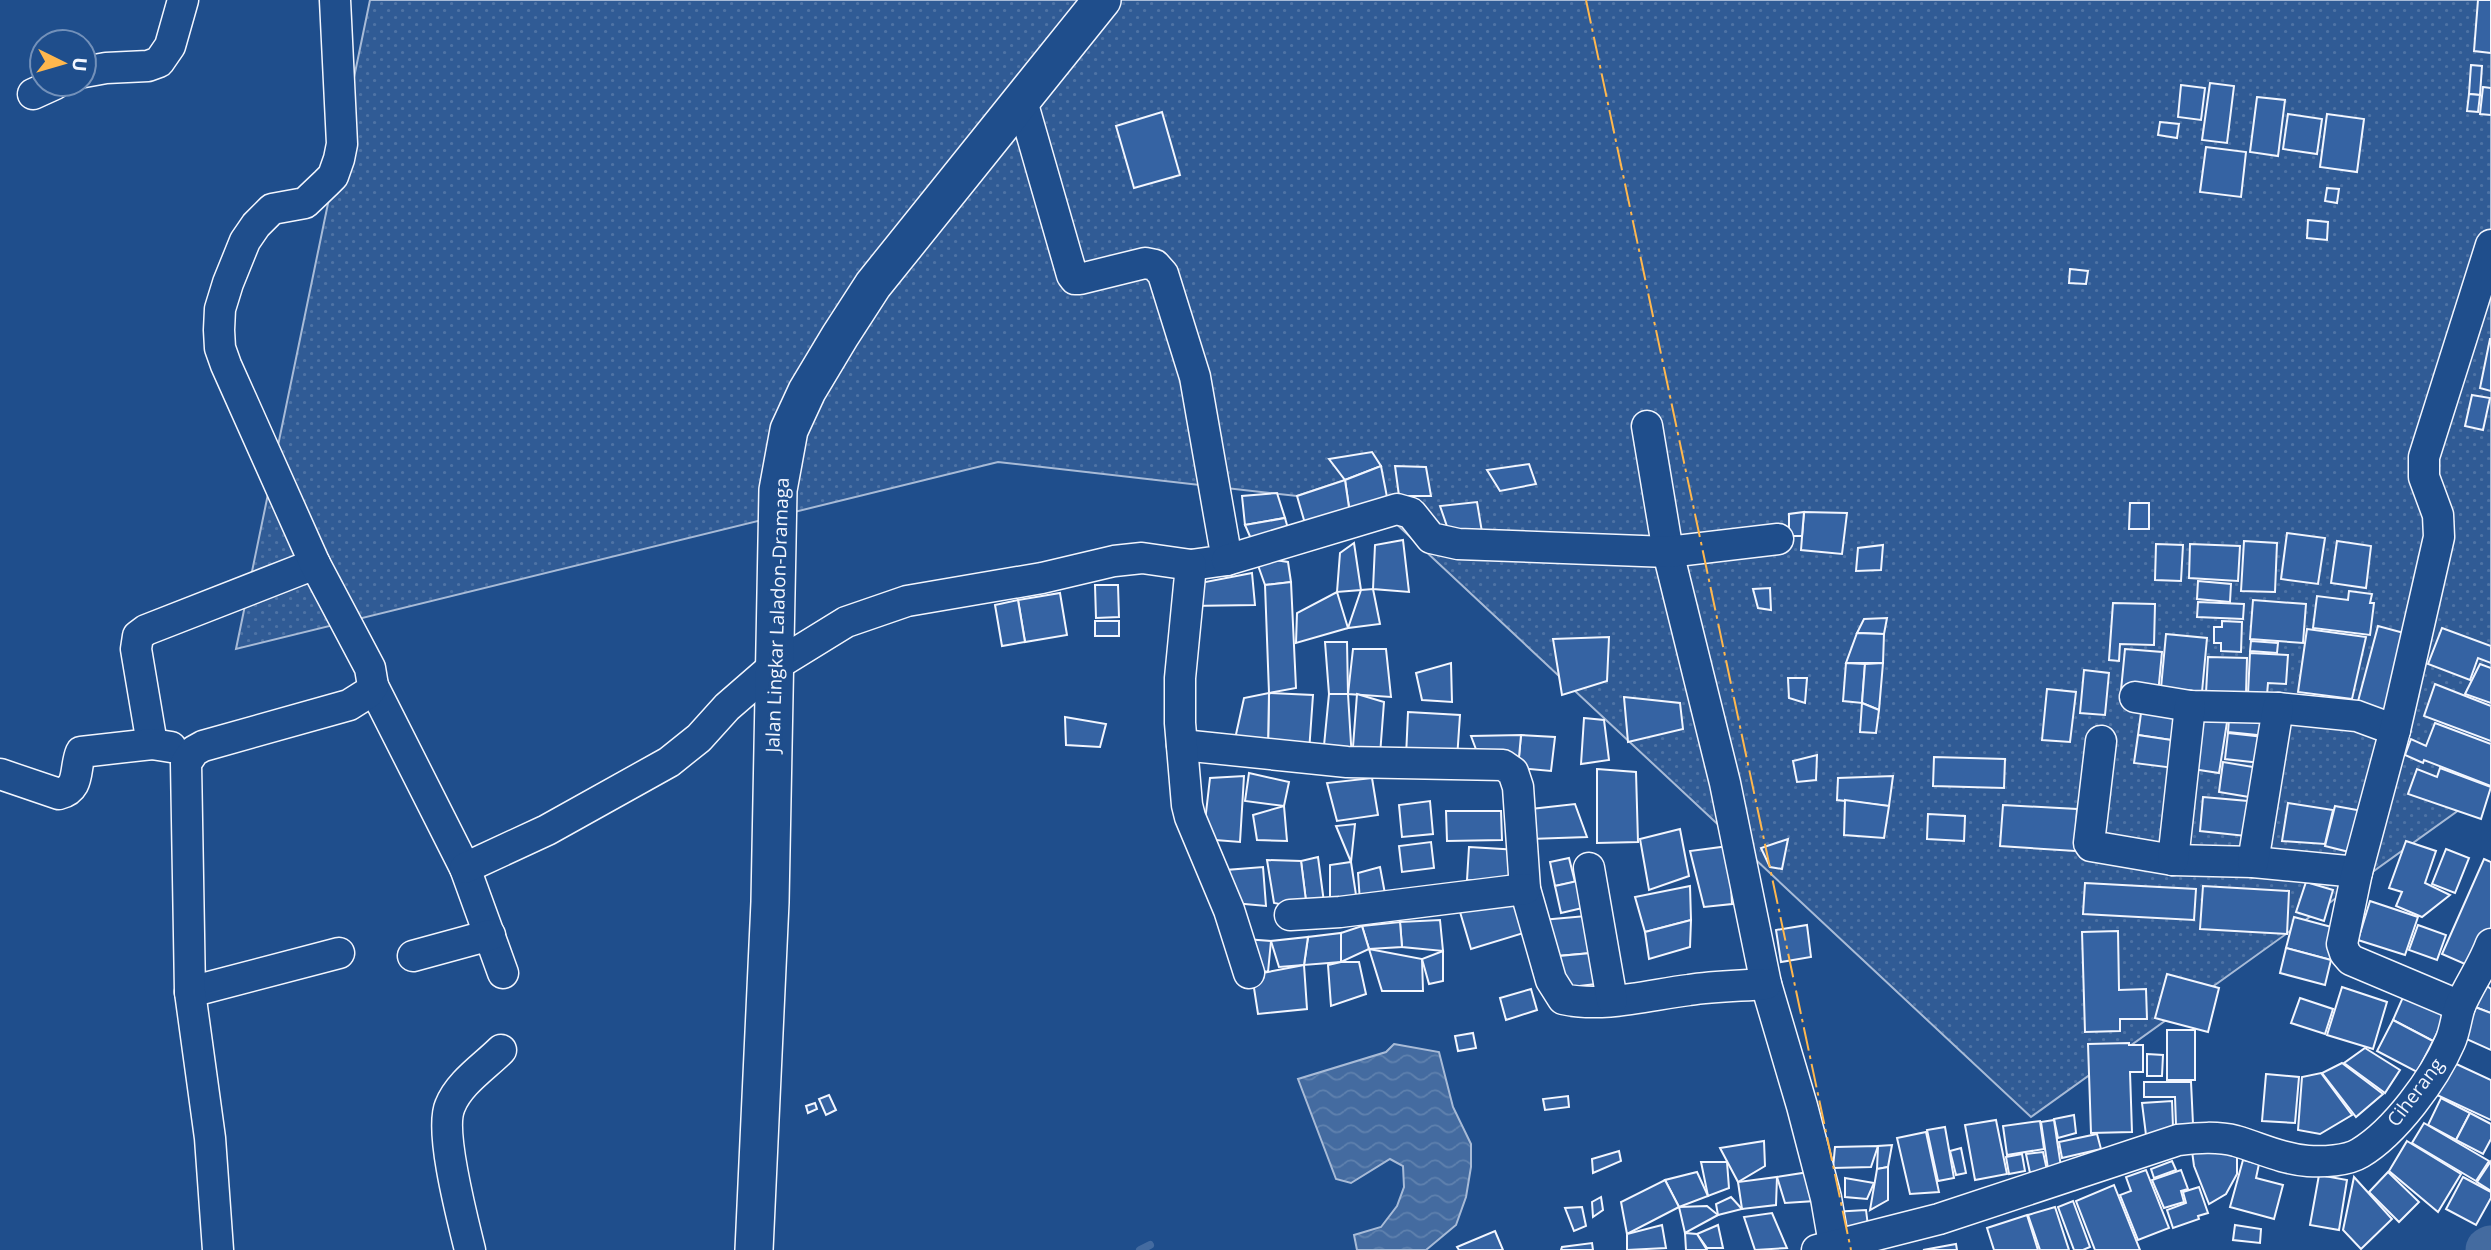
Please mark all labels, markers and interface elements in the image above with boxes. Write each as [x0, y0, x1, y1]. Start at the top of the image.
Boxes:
north arrow [28, 28, 98, 98]
text: U [66, 56, 94, 73]
street label: Jalan Lingkar Laladon-Dramaga [759, 477, 795, 755]
street label: Ciherang [2381, 1052, 2449, 1132]

